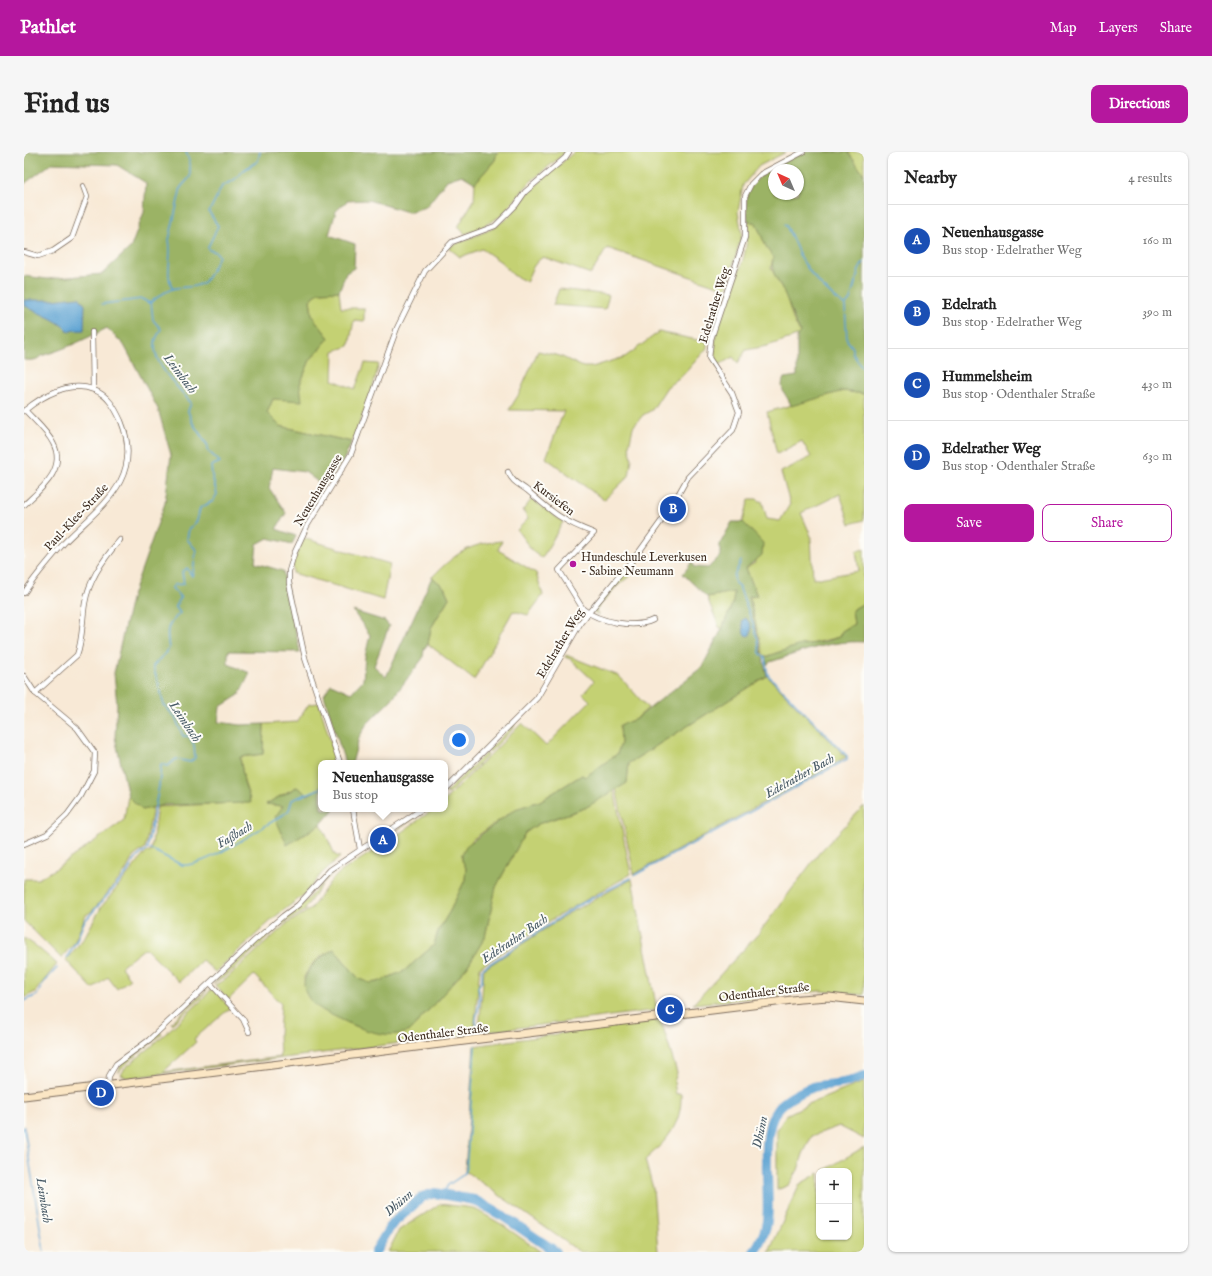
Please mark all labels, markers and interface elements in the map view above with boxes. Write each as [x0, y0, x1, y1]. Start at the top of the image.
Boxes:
text: Pathlet [20, 16, 76, 40]
text: Map [1050, 19, 1077, 37]
text: Layers [1099, 19, 1138, 37]
text: Share [1160, 19, 1192, 37]
button: Directions [1091, 85, 1188, 123]
text: Find us [24, 87, 110, 122]
north arrow [768, 164, 804, 200]
text: Nearby [904, 168, 957, 189]
text: 4 results [1128, 170, 1172, 187]
text: Neuenhausgasse [942, 223, 1044, 242]
text: A [913, 232, 921, 249]
text: 160 m [1142, 232, 1172, 249]
text: Bus stop · Edelrather Weg [942, 242, 1082, 259]
street label: Edelrather Weg [696, 265, 733, 345]
text: Edelrath [942, 295, 997, 314]
text: B [913, 304, 921, 321]
text: 390 m [1142, 304, 1172, 321]
text: Bus stop · Edelrather Weg [942, 314, 1082, 331]
water label: Leimbach [159, 350, 201, 398]
text: Hummelsheim [942, 367, 1032, 386]
text: C [912, 376, 922, 393]
text: 430 m [1142, 376, 1172, 393]
text: Bus stop · Odenthaler Straße [942, 386, 1095, 403]
text: Edelrather Weg [942, 439, 1041, 458]
text: D [912, 448, 922, 465]
text: 630 m [1142, 448, 1172, 465]
street label: Neuenhausgasse [291, 451, 346, 529]
text: Bus stop · Odenthaler Straße [942, 458, 1095, 475]
street label: Kursiefen [530, 478, 578, 519]
street label: Paul-Klee-Straße [41, 480, 112, 554]
pin: B [660, 494, 686, 524]
button: Save [904, 504, 1034, 542]
button: Share [1042, 504, 1172, 542]
place label: Hundeschule Leverkusen - Sabine Neumann [581, 550, 708, 579]
marker: Hundeschule Leverkusen - Sabine Neumann [568, 559, 578, 569]
street label: Edelrather Weg [534, 605, 587, 681]
water label: Leimbach [164, 697, 205, 746]
your location [449, 730, 469, 750]
water label: Edelrather Bach [761, 750, 838, 803]
popup [318, 760, 448, 812]
text: Neuenhausgasse [332, 768, 434, 787]
text: Bus stop [332, 787, 378, 804]
water label: Faßbach [214, 818, 256, 853]
pin: A [370, 825, 396, 855]
water label: Edelrather Bach [477, 910, 552, 968]
street label: Odenthaler Straße [718, 979, 811, 1005]
pin: C [657, 995, 683, 1025]
street label: Odenthaler Straße [397, 1020, 490, 1046]
pin: D [88, 1078, 114, 1108]
water label: Dhünn [749, 1114, 772, 1150]
map controls [816, 1168, 852, 1240]
button: + [816, 1168, 852, 1204]
water label: Leimbach [31, 1175, 56, 1225]
water label: Dhünn [381, 1186, 417, 1220]
button: − [816, 1204, 852, 1240]

